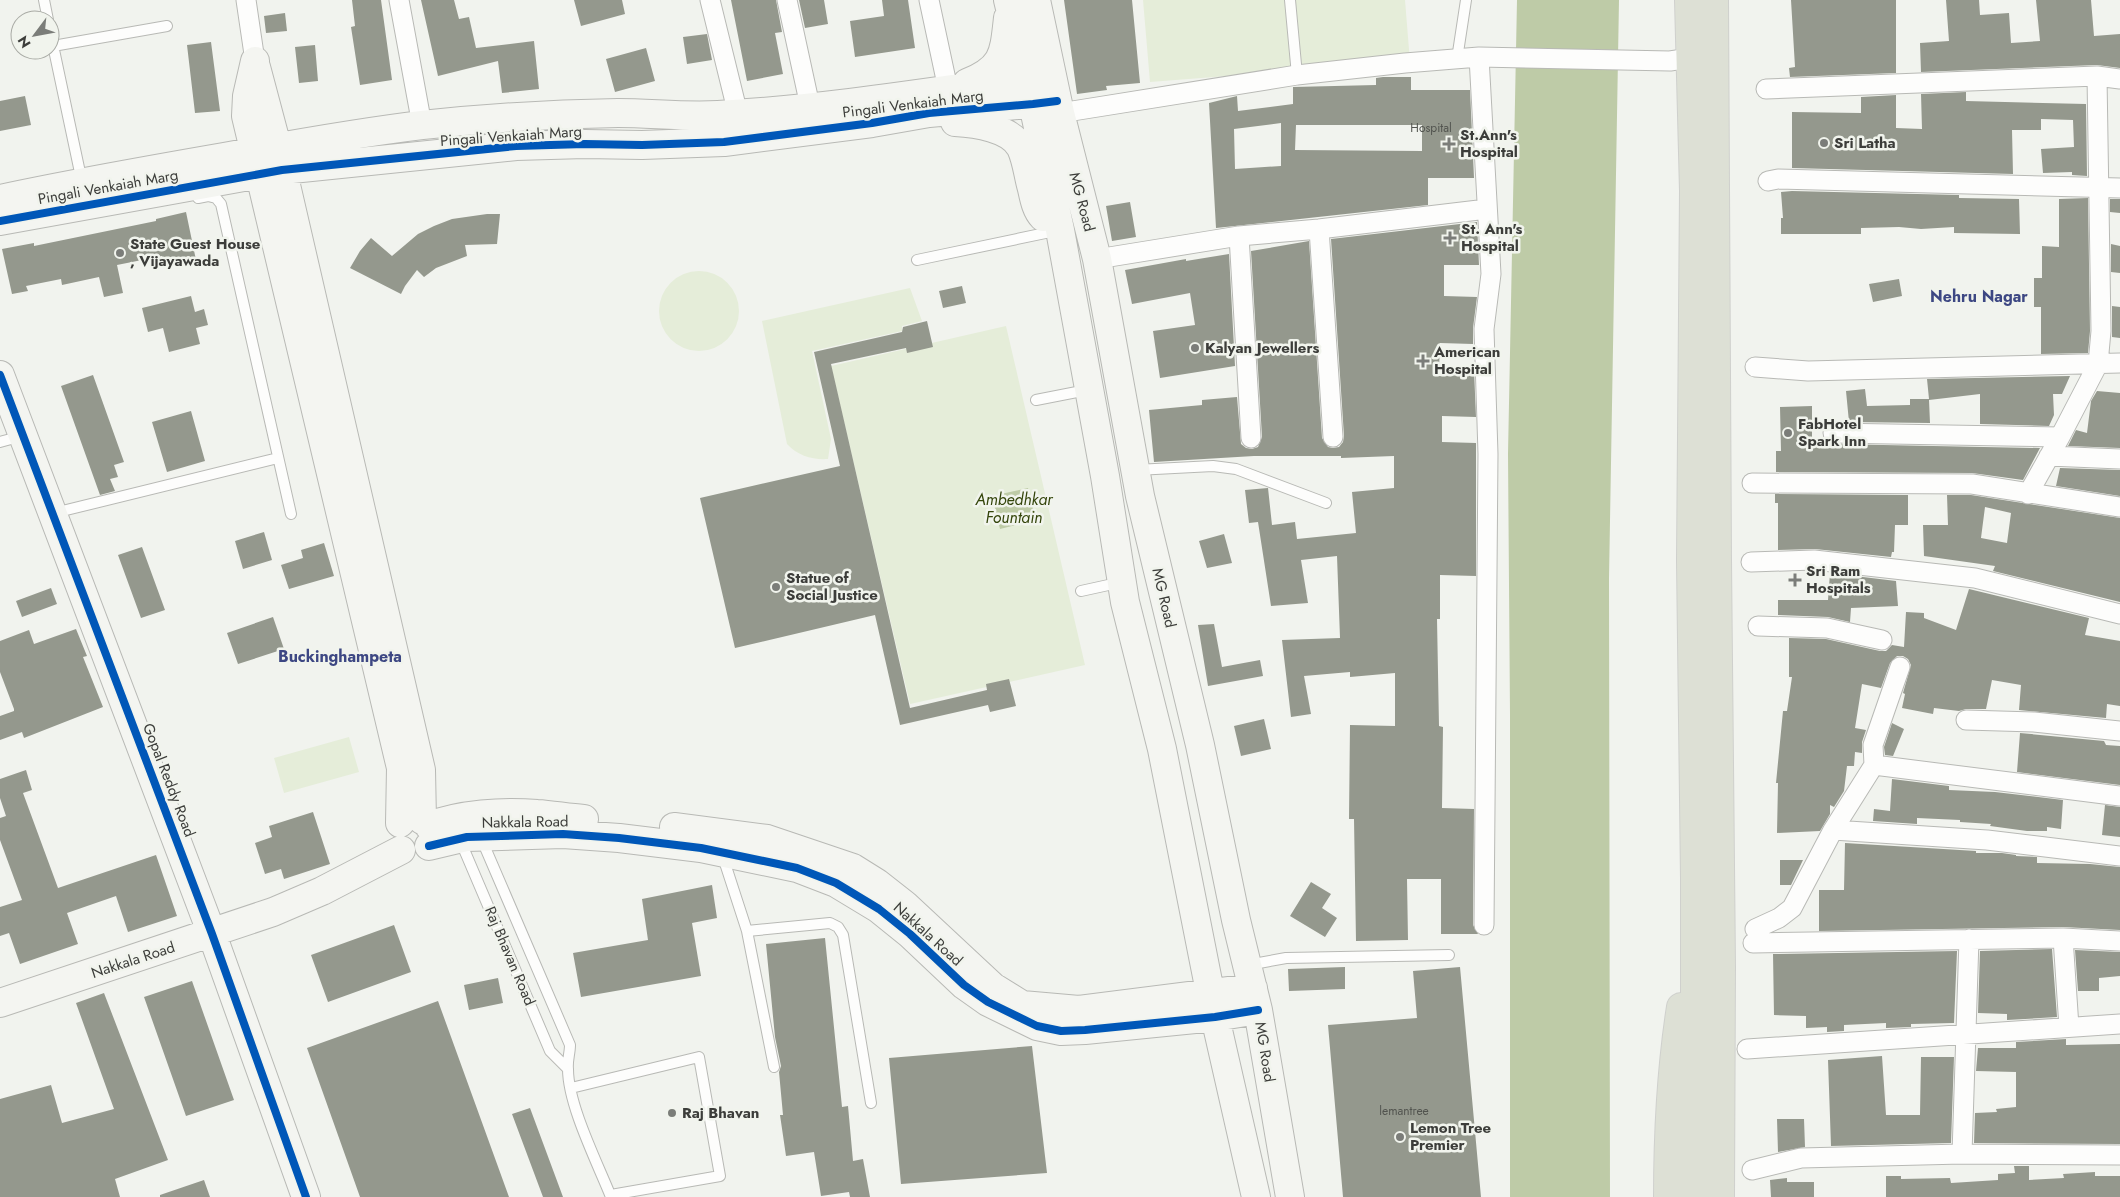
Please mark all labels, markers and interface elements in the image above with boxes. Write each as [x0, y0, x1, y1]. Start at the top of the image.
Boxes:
north arrow [10, 10, 60, 60]
text: N [13, 32, 35, 52]
street label: Pingali Venkaiah Marg [841, 84, 985, 124]
house number: Hospital [1410, 119, 1452, 137]
street label: Pingali Venkaiah Marg [439, 120, 583, 152]
place label: St.Ann's Hospital [1460, 124, 1518, 163]
place label: Sri Latha [1834, 132, 1896, 154]
marker: St.Ann's Hospital [1442, 137, 1456, 151]
marker: Sri Latha [1818, 137, 1830, 149]
street label: Pingali Venkaiah Marg [36, 164, 180, 210]
street label: MG Road [1064, 170, 1100, 234]
place label: St. Ann's Hospital [1461, 218, 1522, 257]
marker: St. Ann's Hospital [1443, 231, 1457, 245]
place label: State Guest House , Vijayawada [130, 233, 261, 272]
marker: State Guest House , Vijayawada [114, 247, 126, 259]
district label: Nehru Nagar [1930, 285, 2028, 308]
place label: Kalyan Jewellers [1205, 337, 1320, 359]
place label: American Hospital [1433, 341, 1500, 380]
marker: Kalyan Jewellers [1189, 342, 1201, 354]
marker: American Hospital [1416, 354, 1430, 368]
place label: FabHotel Spark Inn [1798, 413, 1866, 452]
marker: FabHotel Spark Inn [1782, 427, 1794, 439]
water label: Ambedhkar Fountain [974, 488, 1054, 529]
place label: Sri Ram Hospitals [1806, 560, 1871, 599]
street label: MG Road [1146, 566, 1182, 630]
place label: Statue of Social Justice [786, 567, 878, 606]
marker: Sri Ram Hospitals [1788, 573, 1802, 587]
marker: Statue of Social Justice [770, 581, 782, 593]
district label: Buckinghampeta [278, 645, 402, 668]
street label: Gopal Reddy Road [137, 720, 201, 840]
street label: Nakkala Road [481, 810, 569, 834]
street label: Nakkala Road [888, 897, 968, 971]
street label: Raj Bhavan Road [479, 903, 541, 1009]
street label: Nakkala Road [88, 936, 178, 984]
street label: MG Road [1249, 1020, 1281, 1084]
place label: Raj Bhavan [682, 1102, 760, 1124]
house number: lemantree [1379, 1102, 1429, 1120]
marker: Raj Bhavan [666, 1107, 678, 1119]
place label: Lemon Tree Premier [1410, 1117, 1492, 1156]
marker: Lemon Tree Premier [1394, 1131, 1406, 1143]

